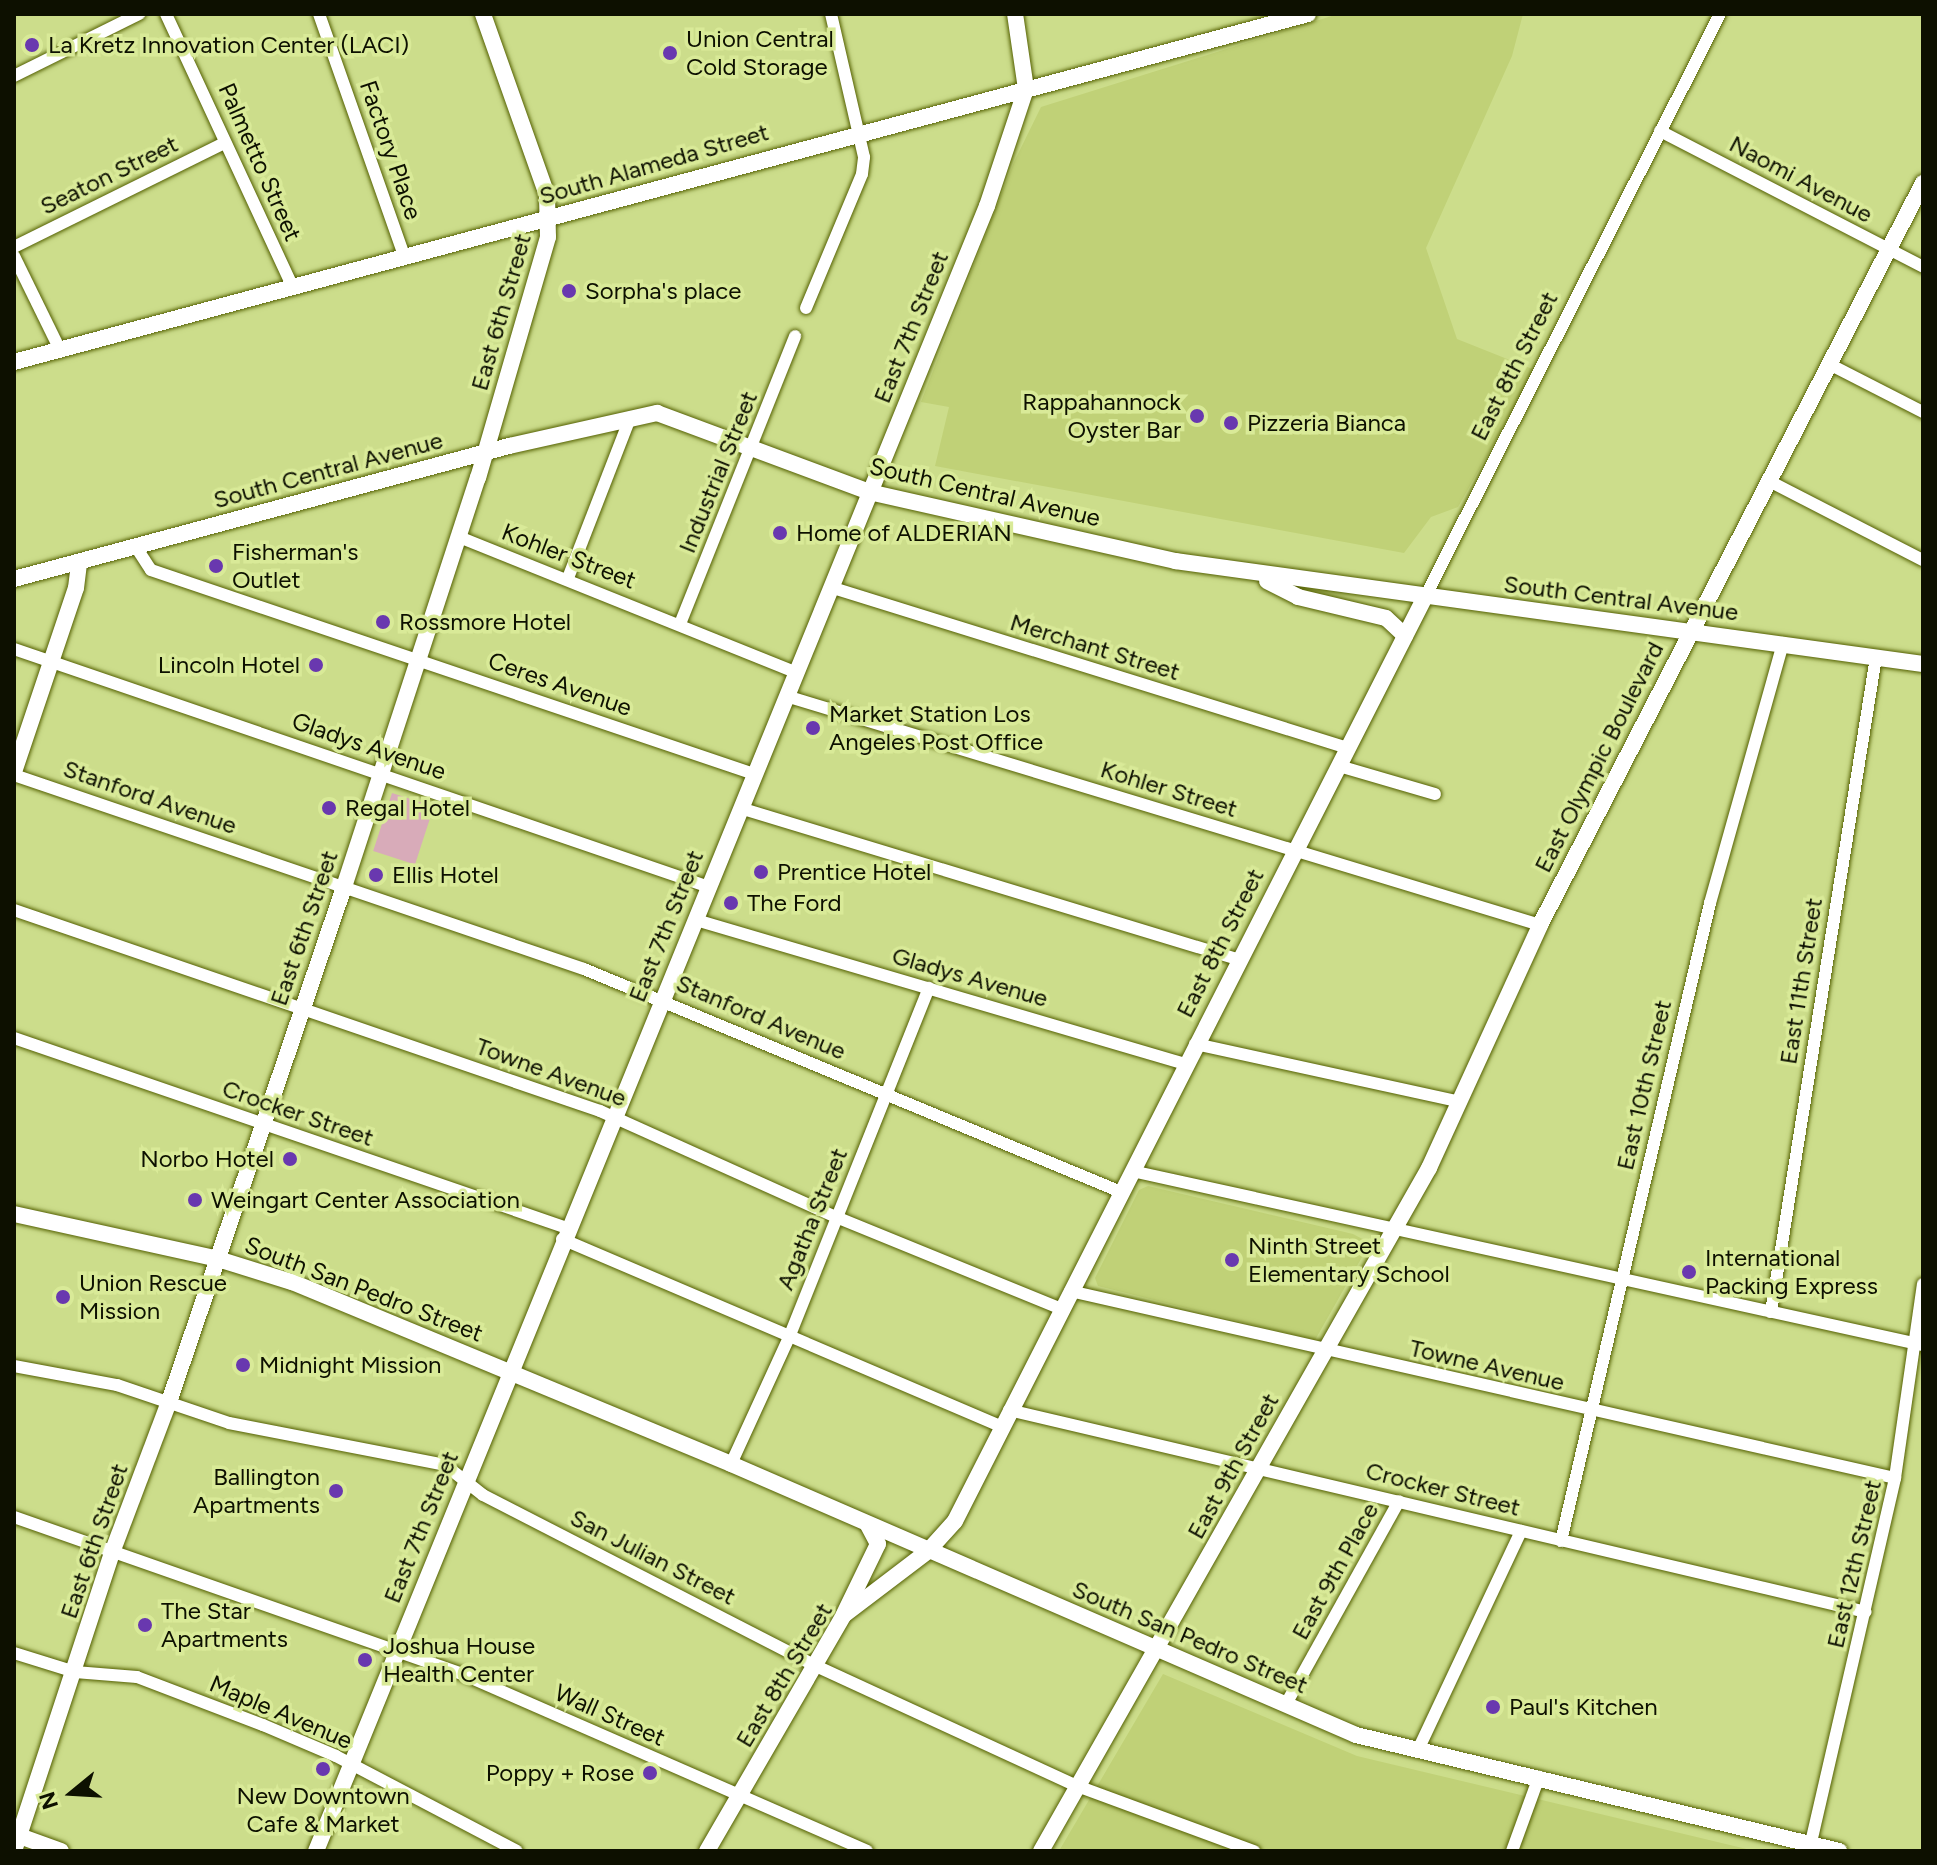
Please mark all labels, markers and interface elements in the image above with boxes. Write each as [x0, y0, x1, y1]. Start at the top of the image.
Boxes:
place label: Union Central Cold Storage [686, 25, 834, 81]
place label: La Kretz Innovation Center (LACI) [48, 31, 409, 59]
marker: La Kretz Innovation Center (LACI) [23, 36, 41, 54]
marker: Union Central Cold Storage [661, 44, 679, 62]
street label: Factory Place [354, 77, 428, 223]
street label: Palmetto Street [212, 79, 308, 245]
street label: South Alameda Street [536, 117, 772, 211]
street label: Seaton Street [35, 129, 183, 221]
street label: Naomi Avenue [1725, 129, 1877, 229]
street label: East 6th Street [465, 230, 537, 394]
street label: East 7th Street [867, 247, 955, 407]
place label: Sorpha's place [585, 277, 741, 305]
marker: Sorpha's place [560, 282, 578, 300]
street label: East 8th Street [1464, 287, 1564, 445]
street label: Industrial Street [672, 387, 764, 557]
place label: Rappahannock Oyster Bar [1022, 388, 1181, 444]
marker: Rappahannock Oyster Bar [1188, 407, 1206, 425]
place label: Pizzeria Bianca [1247, 409, 1406, 437]
marker: Pizzeria Bianca [1222, 414, 1240, 432]
street label: South Central Avenue [210, 426, 446, 514]
street label: South Central Avenue [867, 451, 1103, 533]
street label: Kohler Street [498, 517, 640, 595]
place label: Home of ALDERIAN [796, 519, 1012, 547]
marker: Home of ALDERIAN [771, 524, 789, 542]
place label: Fisherman's Outlet [232, 538, 358, 594]
marker: Fisherman's Outlet [207, 557, 225, 575]
street label: South Central Avenue [1502, 569, 1740, 627]
place label: Rossmore Hotel [399, 608, 571, 636]
street label: Merchant Street [1007, 608, 1183, 686]
marker: Rossmore Hotel [374, 613, 392, 631]
street label: East Olympic Boulevard [1528, 637, 1670, 877]
street label: Ceres Avenue [484, 646, 636, 722]
place label: Lincoln Hotel [158, 651, 300, 679]
marker: Lincoln Hotel [307, 656, 325, 674]
place label: Market Station Los Angeles Post Office [829, 700, 1043, 756]
street label: Gladys Avenue [288, 706, 450, 786]
marker: Market Station Los Angeles Post Office [804, 719, 822, 737]
street label: Stanford Avenue [60, 754, 240, 840]
street label: Kohler Street [1097, 755, 1241, 823]
place label: Regal Hotel [345, 794, 470, 822]
marker: Regal Hotel [320, 799, 338, 817]
street label: East 7th Street [622, 846, 710, 1006]
street label: East 6th Street [264, 847, 344, 1009]
place label: Prentice Hotel [777, 858, 931, 886]
place label: Ellis Hotel [392, 861, 499, 889]
marker: Prentice Hotel [752, 863, 770, 881]
street label: East 8th Street [1170, 864, 1270, 1022]
marker: Ellis Hotel [367, 866, 385, 884]
place label: The Ford [747, 889, 842, 917]
marker: The Ford [722, 894, 740, 912]
street label: East 11th Street [1774, 896, 1828, 1066]
street label: Gladys Avenue [889, 941, 1051, 1013]
street label: Stanford Avenue [672, 968, 850, 1066]
street label: East 10th Street [1610, 997, 1678, 1173]
street label: Towne Avenue [472, 1031, 630, 1113]
street label: Crocker Street [219, 1074, 377, 1152]
street label: Agatha Street [771, 1144, 853, 1294]
place label: Norbo Hotel [140, 1145, 274, 1173]
marker: Norbo Hotel [281, 1150, 299, 1168]
place label: Weingart Center Association [211, 1186, 520, 1214]
marker: Weingart Center Association [186, 1191, 204, 1209]
street label: South San Pedro Street [241, 1230, 487, 1348]
place label: Ninth Street Elementary School [1248, 1232, 1450, 1288]
place label: International Packing Express [1705, 1244, 1878, 1300]
marker: Ninth Street Elementary School [1223, 1251, 1241, 1269]
marker: International Packing Express [1680, 1263, 1698, 1281]
place label: Union Rescue Mission [79, 1269, 227, 1325]
marker: Union Rescue Mission [54, 1288, 72, 1306]
street label: Towne Avenue [1407, 1333, 1567, 1397]
place label: Midnight Mission [259, 1351, 441, 1379]
marker: Midnight Mission [234, 1356, 252, 1374]
street label: East 9th Street [1181, 1388, 1285, 1544]
street label: East 7th Street [377, 1447, 465, 1607]
street label: Crocker Street [1363, 1456, 1523, 1522]
street label: East 6th Street [54, 1460, 134, 1622]
place label: Ballington Apartments [193, 1463, 320, 1519]
street label: East 12th Street [1821, 1477, 1887, 1651]
marker: Ballington Apartments [327, 1482, 345, 1500]
street label: East 9th Place [1286, 1497, 1384, 1645]
street label: San Julian Street [566, 1503, 740, 1611]
street label: South San Pedro Street [1068, 1574, 1312, 1700]
place label: The Star Apartments [161, 1597, 288, 1653]
street label: East 8th Street [730, 1598, 838, 1752]
marker: The Star Apartments [136, 1616, 154, 1634]
place label: Joshua House Health Center [383, 1632, 535, 1688]
marker: Joshua House Health Center [354, 1649, 376, 1671]
street label: Maple Avenue [205, 1669, 357, 1755]
street label: Wall Street [550, 1678, 670, 1752]
place label: Paul's Kitchen [1509, 1693, 1658, 1721]
marker: Paul's Kitchen [1484, 1698, 1502, 1716]
north arrow [32, 1753, 112, 1833]
place label: Poppy + Rose [486, 1759, 634, 1787]
marker: New Downtown Cafe & Market [314, 1760, 332, 1778]
marker: Poppy + Rose [641, 1764, 659, 1782]
place label: New Downtown Cafe & Market [236, 1782, 410, 1838]
text: N [33, 1788, 64, 1813]

